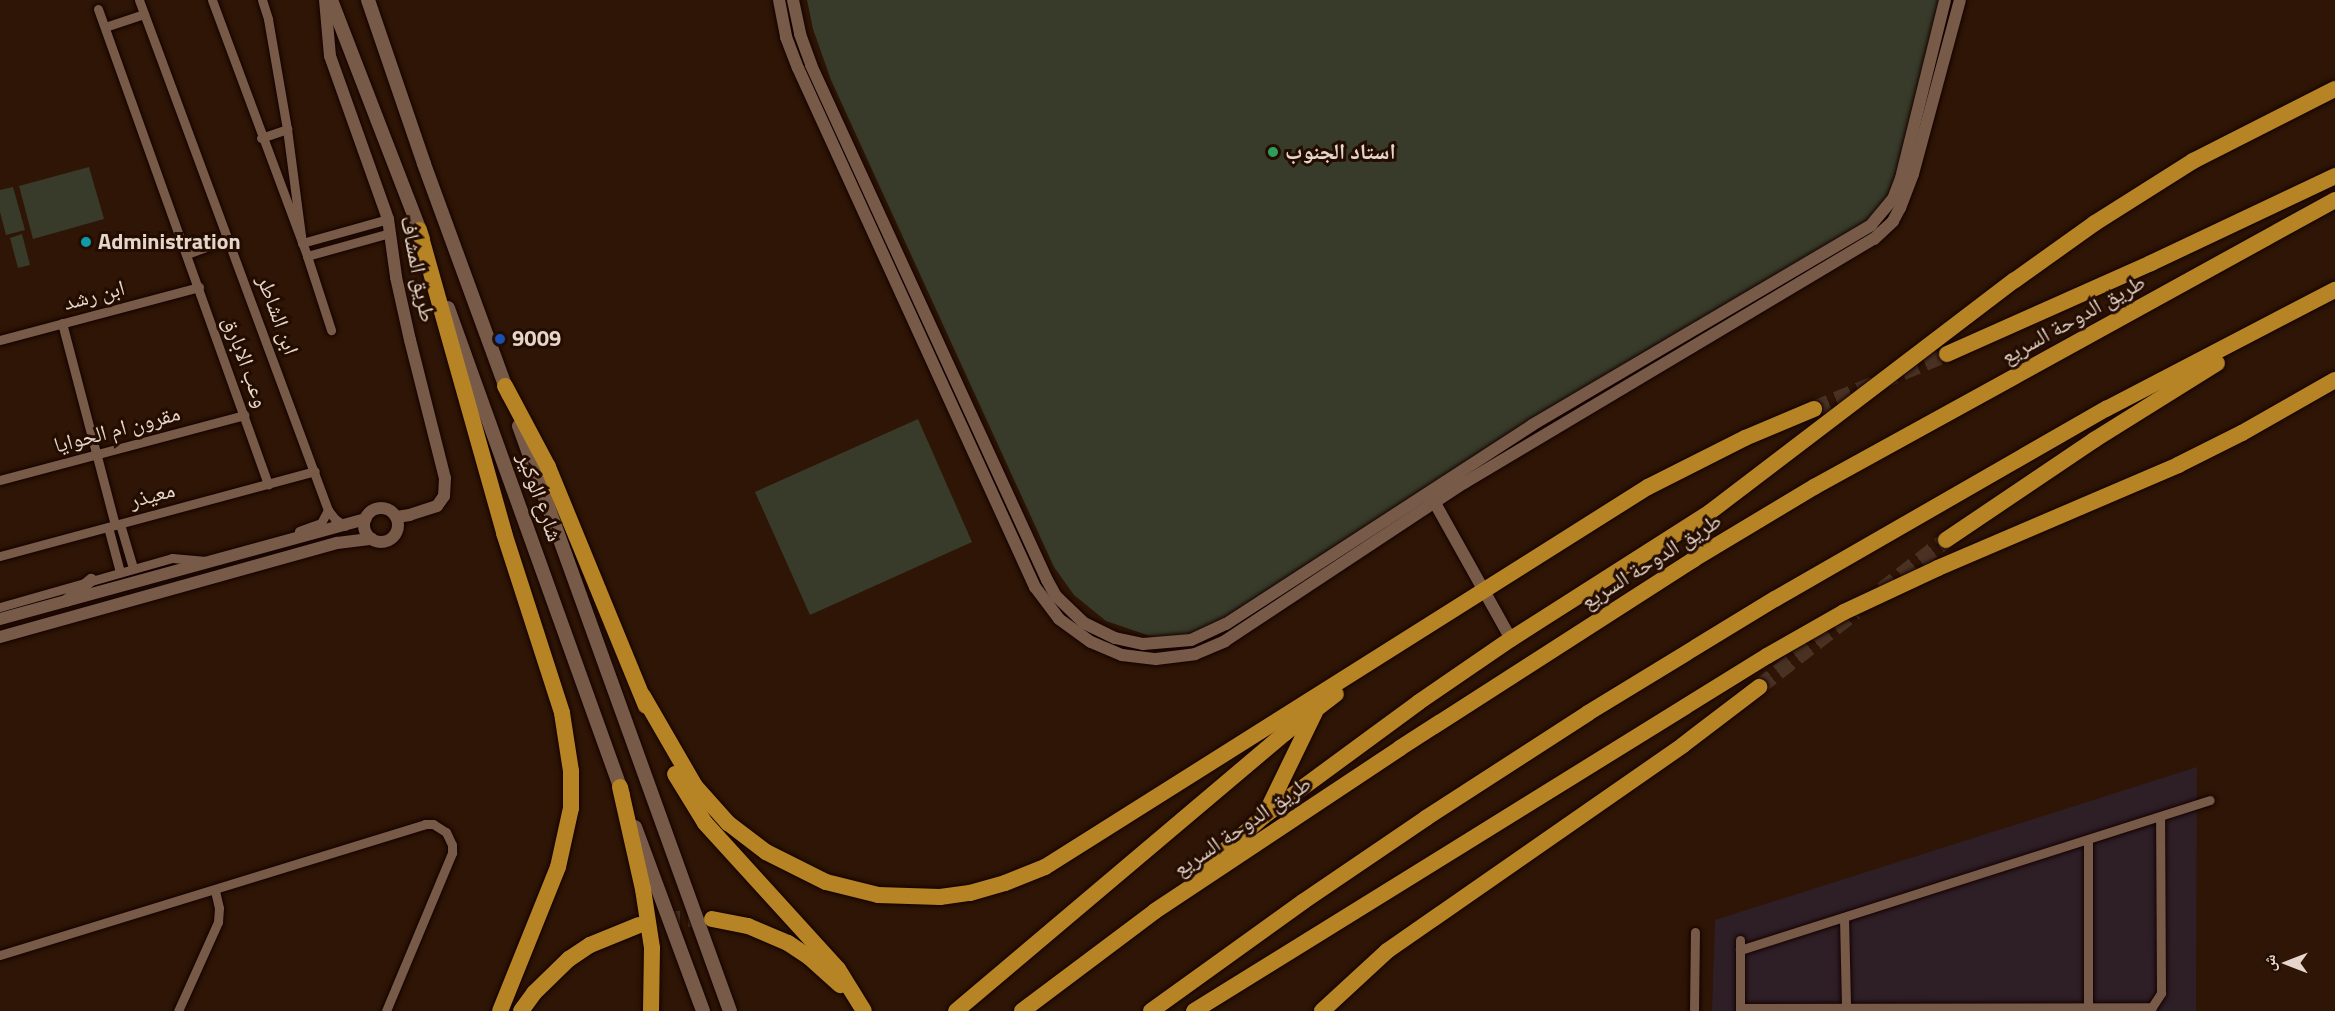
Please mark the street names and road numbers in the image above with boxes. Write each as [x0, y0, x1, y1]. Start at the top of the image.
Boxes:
street label: طريق المشاف [395, 214, 441, 324]
street label: طريق الدوحة السريع [1996, 268, 2150, 370]
street label: ابن الشاطر [251, 272, 305, 358]
street label: ابن رشد [60, 274, 128, 316]
street label: وعب الابارق [217, 313, 275, 411]
street label: مقرون ام الحوايا [51, 399, 183, 459]
street label: شارع الوكير [512, 449, 568, 545]
street label: معيذر [126, 476, 178, 514]
street label: طريق الدوحة السريع [1576, 507, 1726, 615]
street label: طريق الدوحة السريع [1168, 770, 1316, 882]

